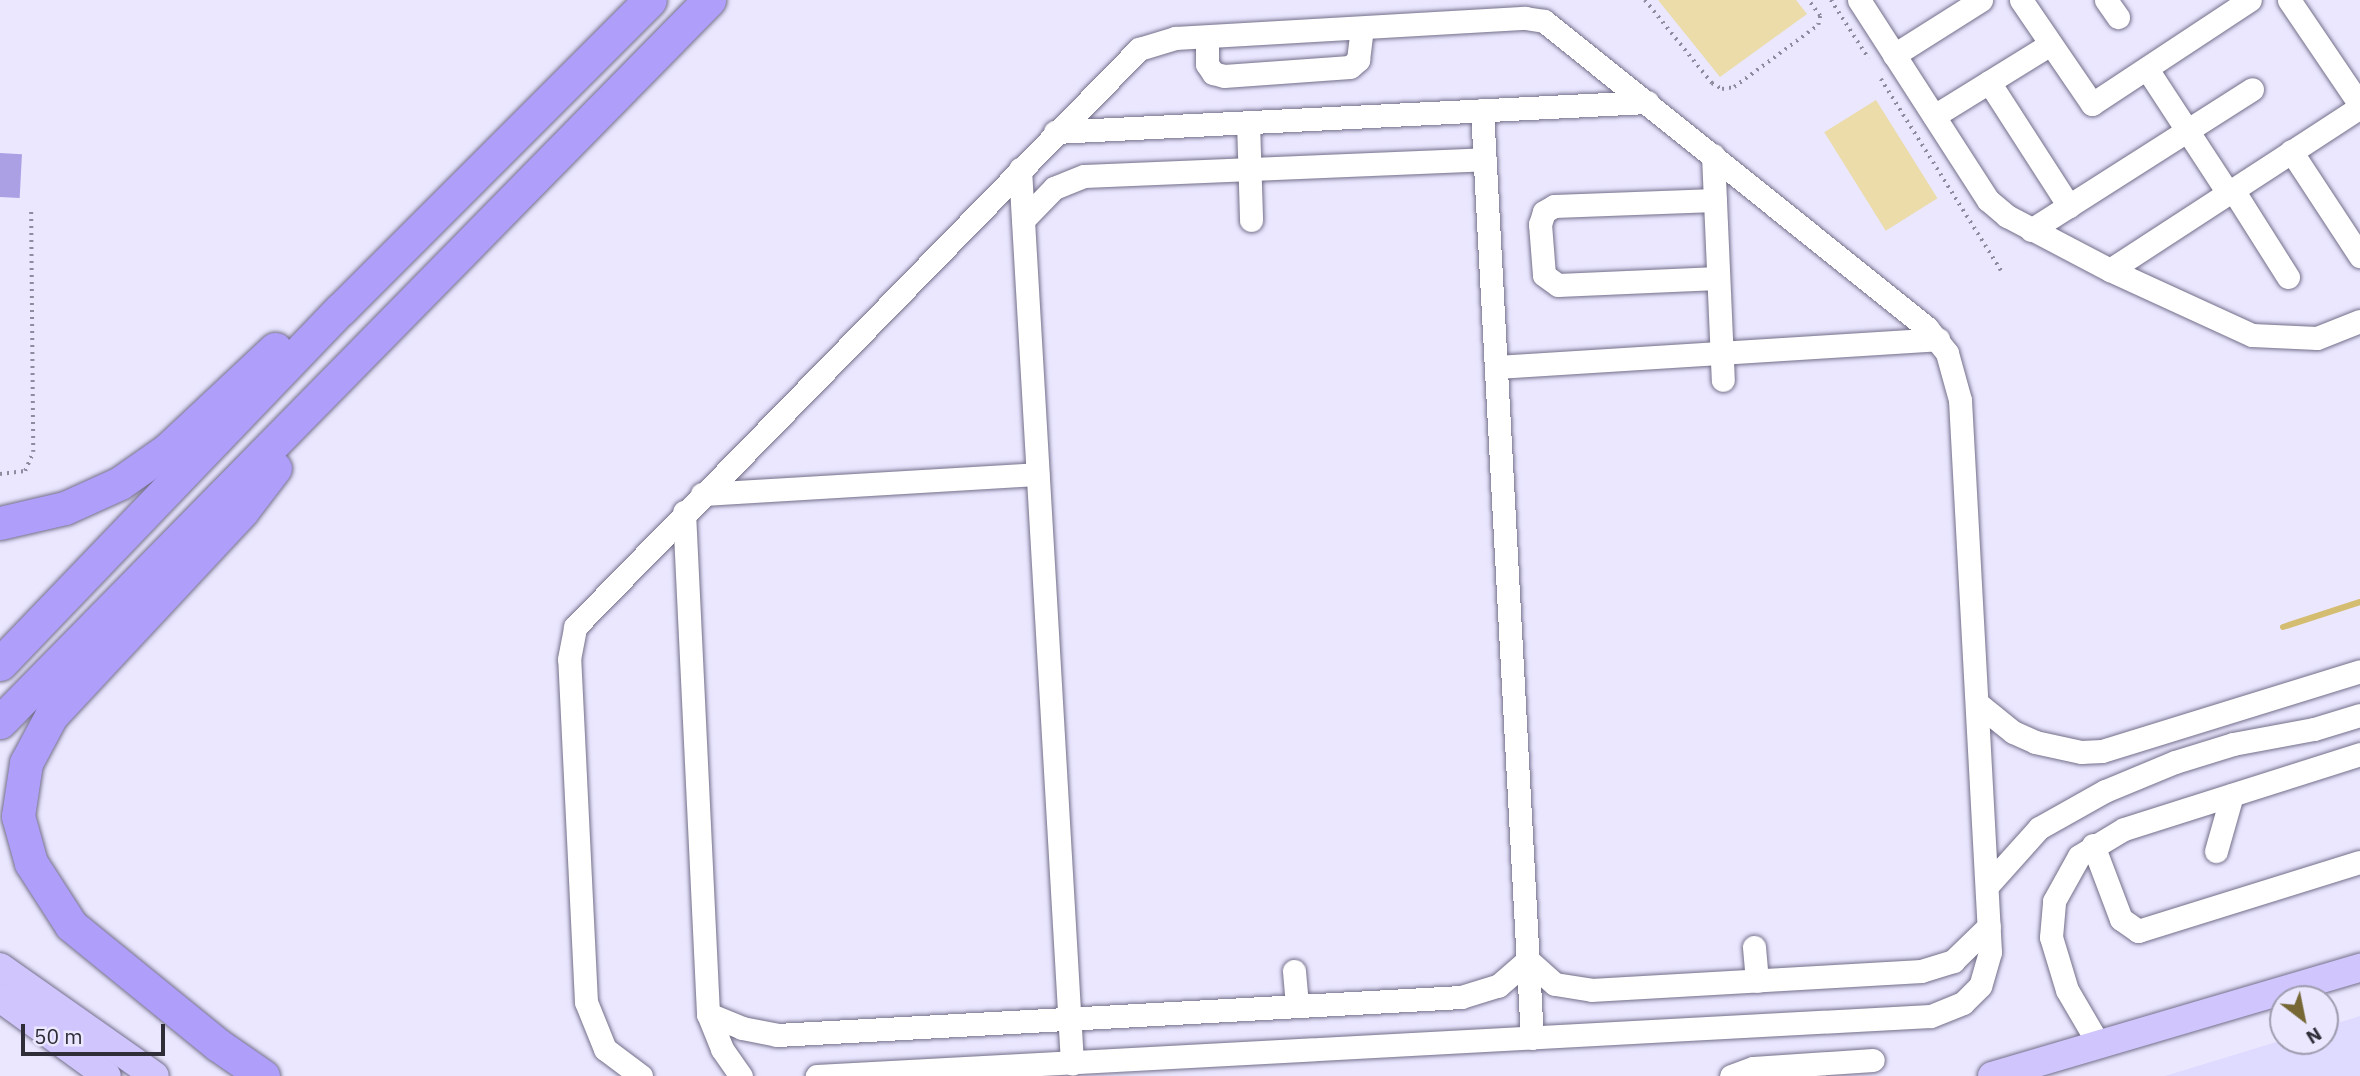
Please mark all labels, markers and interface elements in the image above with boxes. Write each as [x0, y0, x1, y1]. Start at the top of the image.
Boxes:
north arrow [2269, 985, 2339, 1055]
scale bar [24, 1010, 168, 1054]
text: 50 m [34, 1022, 83, 1050]
text: N [2302, 1022, 2326, 1050]

